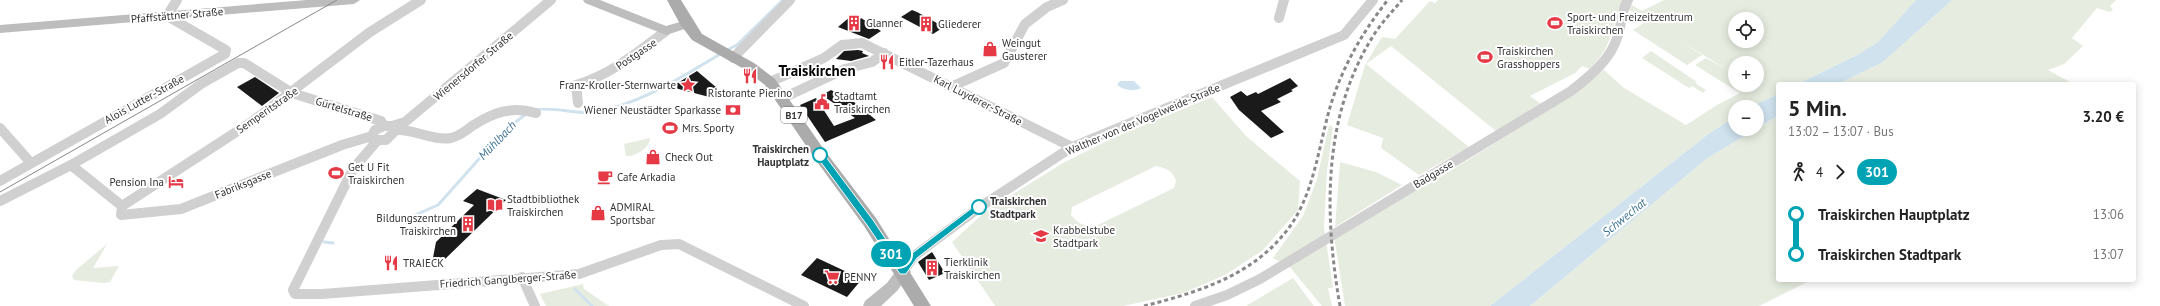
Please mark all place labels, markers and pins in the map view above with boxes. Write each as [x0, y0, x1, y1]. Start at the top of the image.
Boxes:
place label: Sport- und Freizeitzentrum Traiskirchen [1567, 10, 1693, 37]
building icon: Glanner [845, 14, 863, 32]
sports icon: Sport- und Freizeitzentrum Traiskirchen [1546, 14, 1564, 32]
building icon: Gliederer [917, 15, 935, 33]
place label: Glanner [866, 16, 903, 30]
place label: Gliederer [938, 17, 981, 31]
place label: Weingut Gausterer [1002, 36, 1047, 63]
shop icon: Weingut Gausterer [981, 40, 999, 58]
place label: Traiskirchen Grasshoppers [1497, 44, 1560, 71]
sports icon: Traiskirchen Grasshoppers [1476, 48, 1494, 66]
restaurant icon: Eitler-Tazerhaus [878, 53, 896, 71]
place label: Eitler-Tazerhaus [899, 55, 974, 69]
restaurant icon: Ristorante Pierino [741, 67, 759, 85]
place icon: Franz-Kroller-Sternwarte [679, 76, 697, 94]
place label: Franz-Kroller-Sternwarte [559, 78, 676, 92]
place label: Ristorante Pierino [708, 86, 792, 100]
place label: Stadtamt Traiskirchen [834, 89, 890, 116]
public building icon: Stadtamt Traiskirchen [813, 93, 831, 111]
bank icon: Wiener Neustädter Sparkasse [724, 101, 742, 119]
place label: Wiener Neustädter Sparkasse [584, 103, 721, 117]
sports icon: Mrs. Sporty [661, 119, 679, 137]
place label: Mrs. Sporty [682, 121, 735, 135]
place label: Traiskirchen Hauptplatz [752, 142, 809, 169]
marker: Traiskirchen Hauptplatz [812, 147, 828, 163]
shop icon: Check Out [644, 148, 662, 166]
place label: Check Out [665, 150, 713, 164]
place label: Get U Fit Traiskirchen [348, 160, 404, 187]
sports icon: Get U Fit Traiskirchen [327, 164, 345, 182]
cafe icon: Cafe Arkadia [596, 168, 614, 186]
place label: Cafe Arkadia [617, 170, 675, 184]
hotel icon: Pension Ina [167, 173, 185, 191]
place label: Pension Ina [110, 175, 164, 189]
place label: Stadtbibliothek Traiskirchen [507, 192, 580, 219]
place label: Traiskirchen Stadtpark [990, 194, 1047, 221]
library icon: Stadtbibliothek Traiskirchen [486, 196, 504, 214]
marker: Traiskirchen Stadtpark [971, 199, 987, 215]
place label: ADMIRAL Sportsbar [610, 200, 656, 227]
shop icon: ADMIRAL Sportsbar [589, 204, 607, 222]
place label: Bildungszentrum Traiskirchen [376, 211, 456, 238]
building icon: Bildungszentrum Traiskirchen [459, 215, 477, 233]
place label: Krabbelstube Stadtpark [1053, 223, 1116, 250]
school or university icon: Krabbelstube Stadtpark [1032, 227, 1050, 245]
restaurant icon: TRAIECK [382, 254, 400, 272]
place label: Tierklinik Traiskirchen [944, 255, 1000, 282]
place label: TRAIECK [403, 256, 444, 270]
building icon: Tierklinik Traiskirchen [923, 259, 941, 277]
supermarket icon: PENNY [823, 268, 841, 286]
place label: PENNY [844, 270, 878, 284]

